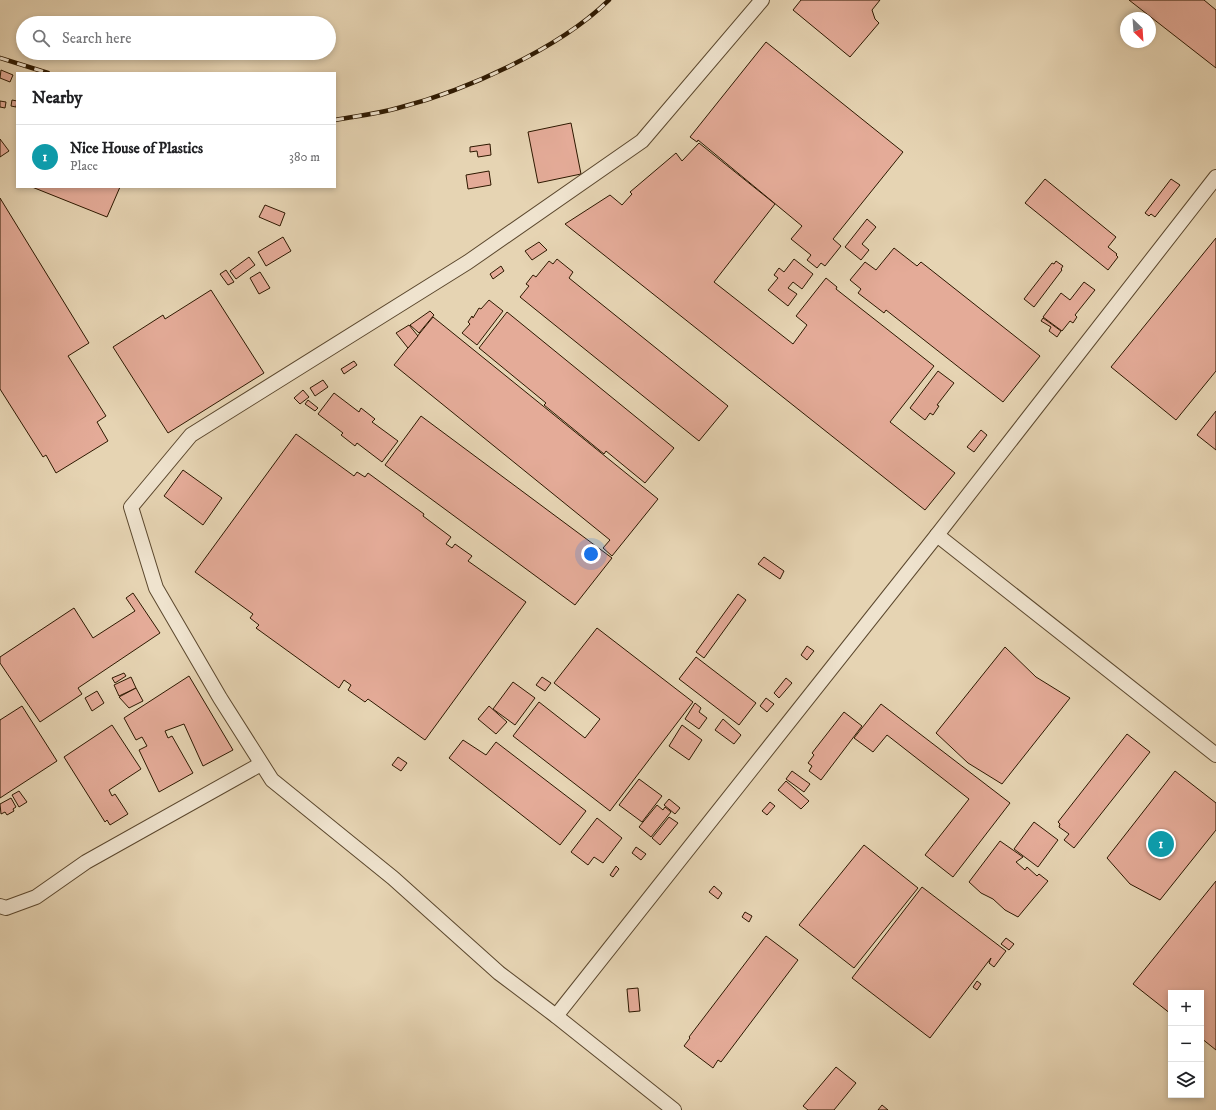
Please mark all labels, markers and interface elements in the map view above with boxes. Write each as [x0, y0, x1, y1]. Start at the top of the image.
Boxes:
north arrow [1120, 12, 1156, 48]
search box [16, 16, 336, 60]
icon: search [30, 27, 52, 49]
text: Search here [62, 29, 131, 48]
text: Nearby [32, 87, 82, 109]
text: Nice House of Plastics [70, 139, 203, 158]
text: 1 [43, 149, 47, 165]
text: 380 m [289, 149, 320, 165]
text: Place [70, 158, 98, 174]
your location [581, 544, 601, 564]
pin: 1 [1148, 829, 1174, 859]
map controls [1168, 990, 1204, 1098]
button: + [1168, 990, 1204, 1026]
button: − [1168, 1026, 1204, 1062]
button: layers [1168, 1062, 1204, 1098]

